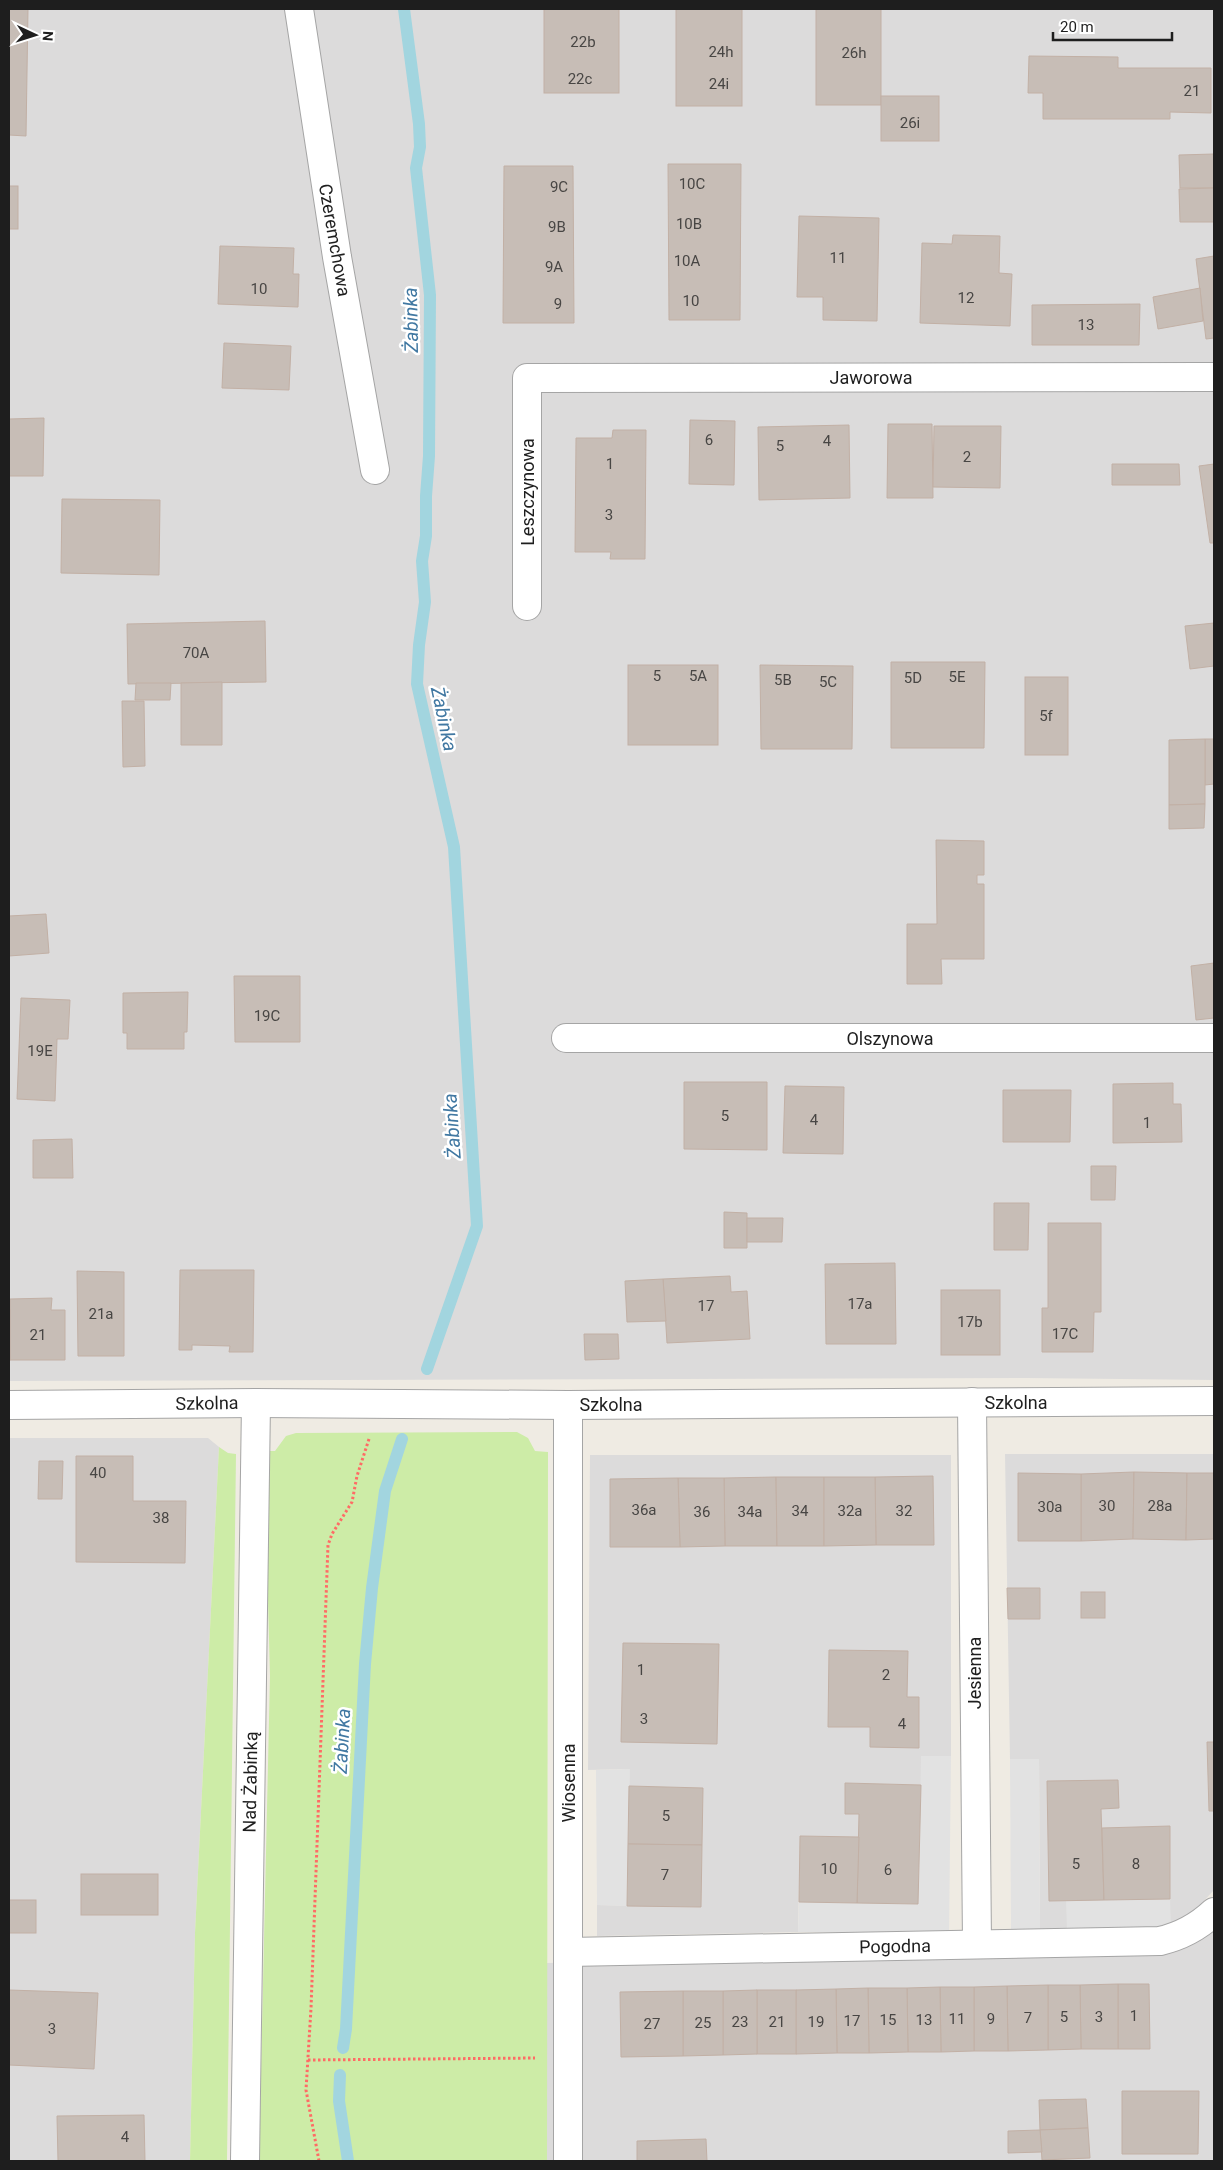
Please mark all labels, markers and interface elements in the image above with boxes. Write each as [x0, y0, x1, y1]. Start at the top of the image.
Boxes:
north arrow [10, 10, 60, 60]
scale bar [1053, 10, 1172, 42]
text: 20 m [1060, 18, 1094, 36]
text: N [40, 30, 56, 41]
house number: 22b [570, 33, 596, 51]
house number: 24h [708, 43, 734, 61]
house number: 26h [841, 44, 867, 62]
house number: 22c [568, 70, 593, 88]
house number: 24i [709, 75, 729, 93]
house number: 21 [1184, 82, 1200, 100]
house number: 26i [900, 114, 920, 132]
house number: 10C [679, 175, 706, 193]
house number: 9C [550, 178, 568, 196]
street label: Czeremchowa [315, 182, 355, 298]
house number: 10B [676, 215, 702, 233]
house number: 9B [548, 218, 566, 236]
house number: 11 [830, 249, 846, 267]
house number: 10A [674, 252, 701, 270]
house number: 9A [545, 258, 563, 276]
house number: 10 [251, 280, 267, 298]
water label: Żabinka [399, 287, 423, 354]
house number: 12 [958, 289, 974, 307]
house number: 10 [683, 292, 699, 310]
house number: 9 [554, 295, 562, 313]
house number: 13 [1078, 316, 1094, 334]
street label: Jaworowa [829, 367, 913, 388]
house number: 6 [705, 431, 713, 449]
house number: 4 [823, 432, 832, 450]
house number: 5 [776, 437, 784, 455]
street label: Leszczynowa [517, 438, 538, 546]
house number: 2 [963, 448, 971, 466]
house number: 1 [606, 455, 614, 473]
house number: 3 [605, 506, 613, 524]
house number: 70A [183, 644, 210, 662]
house number: 5 [653, 667, 661, 685]
house number: 5A [689, 667, 707, 685]
house number: 5E [949, 668, 966, 686]
house number: 5D [904, 669, 922, 687]
house number: 5B [774, 671, 792, 689]
house number: 5C [819, 673, 837, 691]
water label: Żabinka [426, 684, 462, 753]
house number: 5f [1039, 707, 1054, 725]
house number: 19C [254, 1007, 281, 1025]
street label: Olszynowa [846, 1028, 934, 1049]
house number: 19E [27, 1042, 53, 1060]
water label: Żabinka [438, 1093, 466, 1160]
house number: 5 [721, 1107, 729, 1125]
house number: 4 [810, 1111, 819, 1129]
house number: 1 [1143, 1114, 1151, 1132]
house number: 17a [847, 1295, 873, 1313]
house number: 17 [698, 1297, 714, 1315]
house number: 21a [88, 1305, 114, 1323]
house number: 17b [957, 1313, 983, 1331]
house number: 17C [1052, 1325, 1079, 1343]
house number: 21 [30, 1326, 46, 1344]
street label: Szkolna [175, 1392, 239, 1414]
street label: Szkolna [984, 1392, 1048, 1413]
street label: Szkolna [579, 1394, 643, 1415]
house number: 40 [90, 1464, 106, 1482]
house number: 30 [1099, 1497, 1115, 1515]
house number: 28a [1147, 1497, 1173, 1515]
house number: 30a [1037, 1498, 1063, 1516]
house number: 36a [631, 1501, 657, 1519]
house number: 34 [792, 1502, 809, 1520]
house number: 32a [837, 1502, 863, 1520]
house number: 32 [896, 1502, 912, 1520]
house number: 36 [694, 1503, 710, 1521]
house number: 34a [737, 1503, 763, 1521]
house number: 38 [153, 1509, 169, 1527]
street label: Jesienna [964, 1637, 985, 1709]
house number: 1 [637, 1661, 645, 1679]
house number: 2 [882, 1666, 890, 1684]
water label: Żabinka [329, 1708, 355, 1775]
house number: 3 [640, 1710, 648, 1728]
house number: 4 [898, 1715, 907, 1733]
street label: Nad Żabinką [239, 1731, 261, 1833]
street label: Wiosenna [558, 1743, 579, 1823]
house number: 5 [662, 1807, 670, 1825]
house number: 5 [1072, 1855, 1080, 1873]
house number: 8 [1132, 1855, 1140, 1873]
house number: 10 [821, 1860, 837, 1878]
house number: 6 [884, 1861, 892, 1879]
house number: 7 [661, 1866, 669, 1884]
street label: Pogodna [859, 1935, 931, 1957]
house number: 1 [1130, 2007, 1138, 2025]
house number: 5 [1060, 2008, 1068, 2026]
house number: 3 [1095, 2008, 1103, 2026]
house number: 7 [1024, 2009, 1032, 2027]
house number: 11 [949, 2010, 965, 2028]
house number: 9 [987, 2010, 995, 2028]
house number: 15 [880, 2011, 896, 2029]
house number: 13 [916, 2011, 932, 2029]
house number: 17 [844, 2012, 860, 2030]
house number: 23 [732, 2013, 748, 2031]
house number: 21 [769, 2013, 785, 2031]
house number: 19 [808, 2013, 824, 2031]
house number: 25 [695, 2014, 711, 2032]
house number: 27 [644, 2015, 660, 2033]
house number: 3 [48, 2020, 56, 2038]
house number: 4 [121, 2128, 130, 2146]

